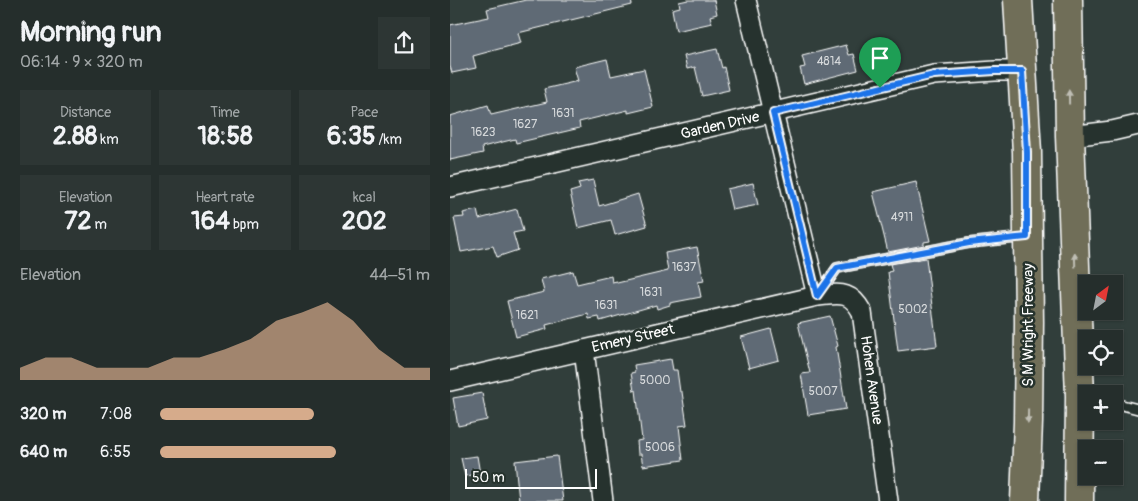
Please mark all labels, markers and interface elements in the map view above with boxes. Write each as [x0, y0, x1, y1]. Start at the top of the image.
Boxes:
text: Morning run [20, 15, 162, 50]
button: share [378, 17, 430, 69]
pin [859, 37, 901, 88]
icon: arrive [866, 44, 894, 72]
text: 06:14 · 9 × 320 m [20, 52, 143, 72]
house number: 4814 [817, 54, 841, 69]
one-way arrow [1065, 89, 1073, 105]
text: Distance [60, 104, 111, 121]
text: Time [210, 104, 240, 121]
text: Pace [350, 104, 378, 121]
house number: 1631 [551, 106, 575, 121]
street label: Garden Drive [679, 107, 762, 144]
house number: 1627 [513, 117, 538, 132]
text: 2.88 [53, 121, 97, 152]
text: 18:58 [197, 121, 253, 152]
text: 6:35 [327, 121, 376, 152]
house number: 1623 [471, 125, 496, 140]
text: km [97, 131, 119, 148]
text: /km [376, 131, 402, 148]
text: Elevation [59, 189, 112, 206]
text: Heart rate [195, 189, 255, 206]
text: kcal [353, 189, 376, 206]
text: 72 [64, 206, 92, 237]
text: 164 [191, 206, 230, 237]
text: 202 [342, 206, 387, 237]
house number: 4911 [891, 210, 913, 225]
text: m [92, 216, 107, 233]
text: bpm [230, 216, 259, 233]
one-way arrow [1070, 252, 1078, 268]
house number: 1637 [672, 260, 697, 275]
street label: S M Wright Freeway [1019, 263, 1038, 387]
text: Elevation [20, 265, 81, 285]
text: 44–51 m [369, 265, 430, 285]
north arrow [1078, 275, 1122, 320]
map controls [1078, 275, 1123, 485]
house number: 1631 [639, 285, 663, 300]
house number: 1631 [594, 298, 618, 313]
house number: 5002 [898, 302, 928, 317]
house number: 1621 [515, 308, 539, 323]
street label: Emery Street [590, 320, 677, 357]
button: locate [1078, 330, 1123, 375]
street label: Hohen Avenue [856, 334, 887, 426]
house number: 5000 [639, 373, 671, 388]
house number: 5007 [808, 384, 838, 399]
button: + [1078, 385, 1123, 430]
text: 320 m [20, 404, 66, 424]
text: 7:08 [100, 404, 132, 424]
one-way arrow [1024, 408, 1032, 424]
house number: 5006 [645, 440, 675, 455]
button: − [1078, 440, 1123, 485]
text: 640 m [20, 442, 67, 462]
text: 6:55 [100, 442, 131, 462]
scale bar [465, 466, 598, 489]
text: 50 m [472, 469, 505, 486]

